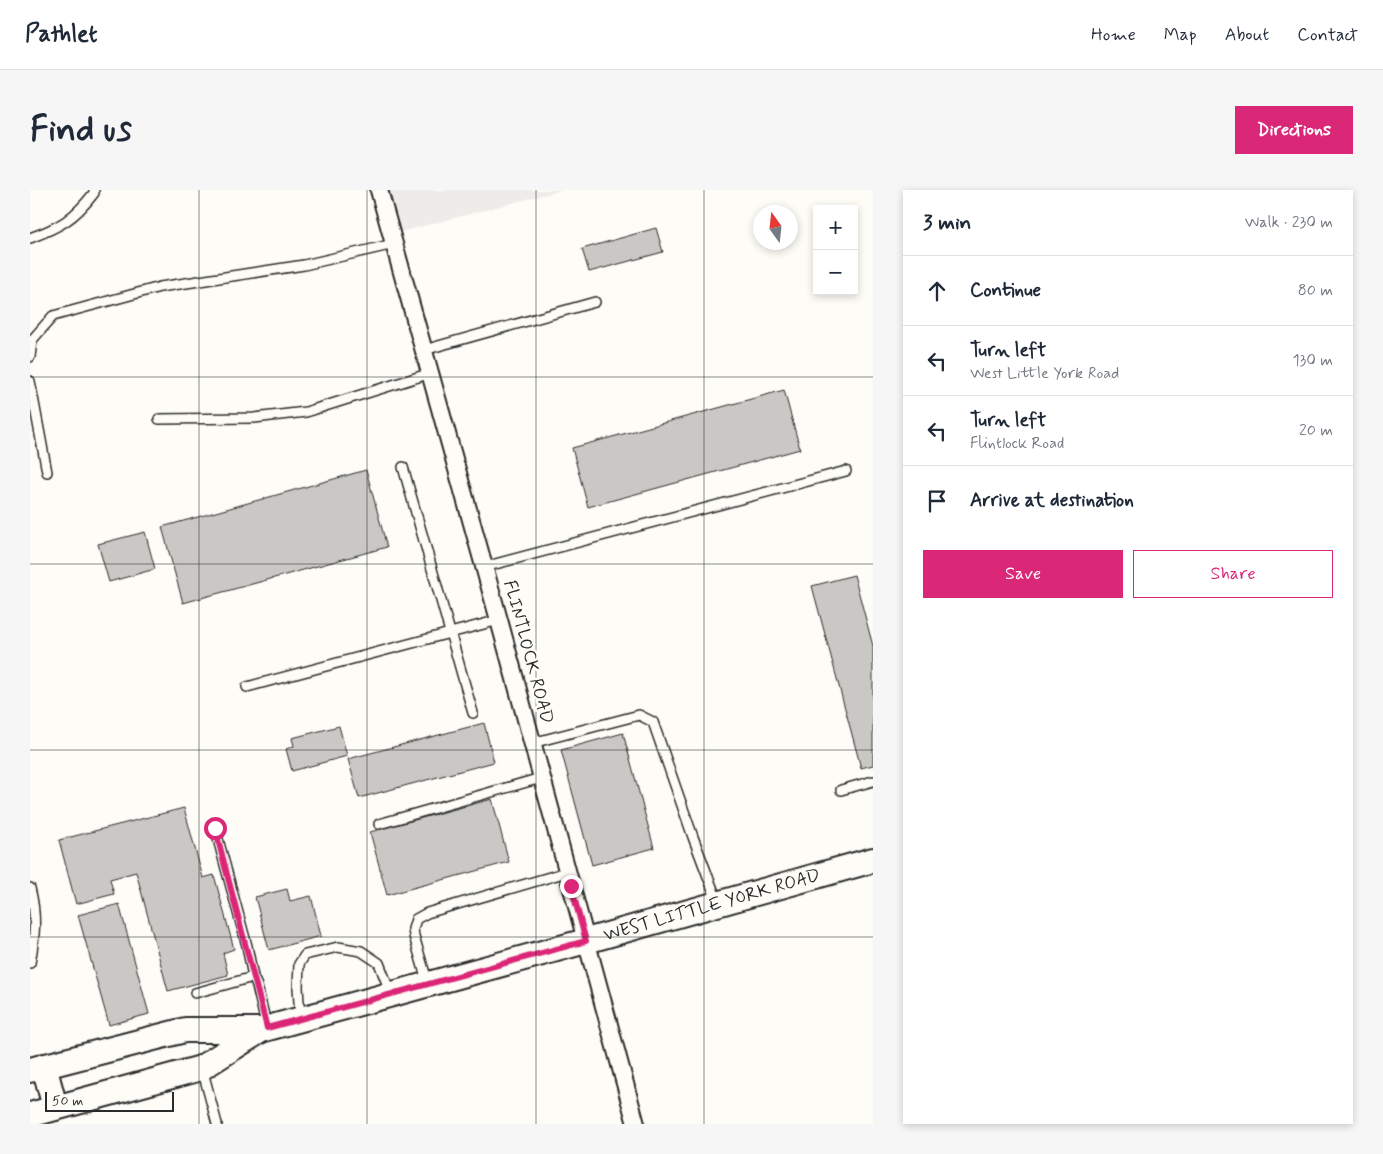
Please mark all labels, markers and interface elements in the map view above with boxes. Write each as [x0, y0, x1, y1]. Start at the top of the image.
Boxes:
text: Pathlet [25, 19, 97, 50]
text: Home [1091, 23, 1136, 47]
text: Map [1164, 23, 1197, 47]
text: About [1225, 23, 1269, 47]
text: Contact [1297, 23, 1358, 47]
button: Directions [1235, 106, 1353, 154]
text: Find us [30, 107, 132, 153]
north arrow [753, 205, 798, 250]
map controls [813, 205, 858, 295]
button: + [813, 205, 858, 250]
text: 3 min [923, 209, 971, 237]
text: Walk · 230 m [1245, 212, 1333, 233]
button: − [813, 250, 858, 295]
icon: ahead [923, 277, 951, 305]
text: Continue [970, 278, 1041, 303]
text: 80 m [1298, 280, 1333, 301]
text: Turn left [970, 338, 1046, 363]
icon: left [923, 347, 951, 375]
text: 130 m [1292, 350, 1333, 371]
text: West Little York Road [970, 363, 1119, 384]
text: Turn left [970, 408, 1046, 433]
icon: left [923, 417, 951, 445]
text: 20 m [1299, 420, 1333, 441]
text: Flintlock Road [970, 433, 1064, 454]
icon: arrive [923, 487, 951, 515]
text: Arrive at destination [970, 488, 1134, 513]
button: Save [923, 550, 1123, 598]
button: Share [1133, 550, 1333, 598]
street label: FLINTLOCK ROAD [497, 577, 559, 727]
route start [204, 817, 227, 840]
street label: WEST LITTLE YORK ROAD [601, 863, 823, 947]
route end [560, 875, 583, 898]
scale bar [45, 1089, 174, 1112]
text: 50 m [52, 1092, 83, 1110]

